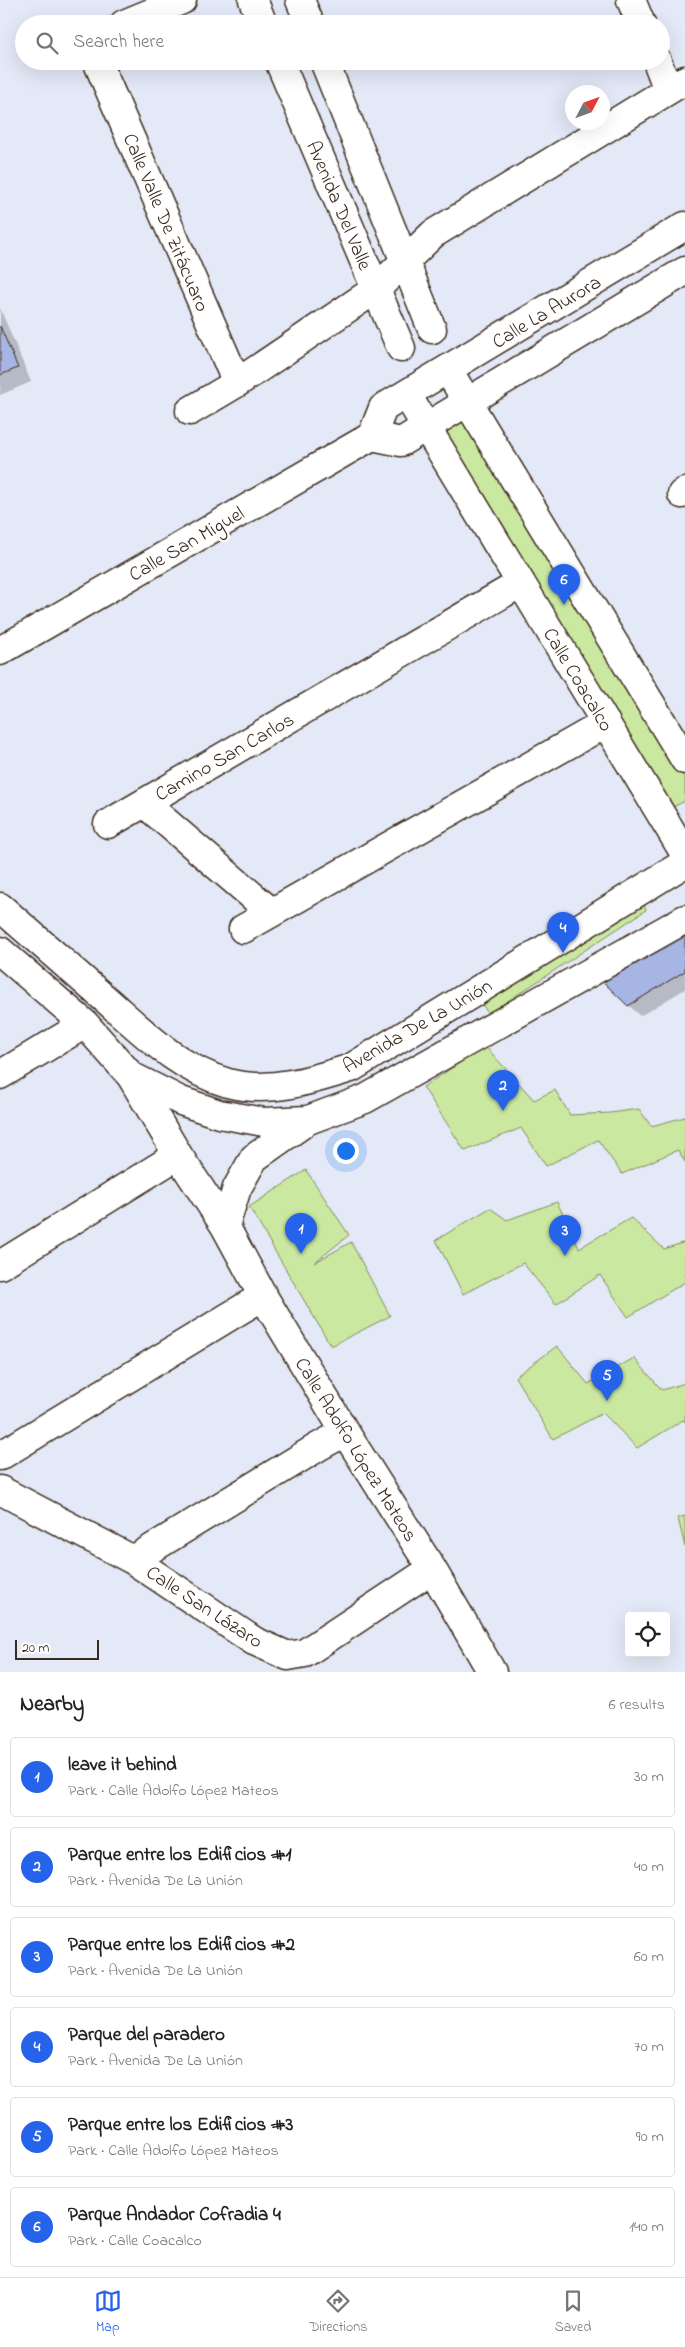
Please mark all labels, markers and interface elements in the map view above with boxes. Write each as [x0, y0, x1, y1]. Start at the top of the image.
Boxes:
search box [15, 15, 670, 70]
icon: search [33, 29, 61, 57]
text: Search here [73, 29, 164, 56]
north arrow [565, 85, 610, 130]
street label: Calle Valle De Zitácuaro [114, 129, 215, 317]
street label: Avenida Del Valle [297, 137, 378, 275]
street label: Calle La Aurora [487, 269, 607, 357]
street label: Calle San Miguel [124, 500, 251, 591]
pin: 6 [548, 564, 580, 605]
street label: Calle Coacalco [534, 623, 619, 738]
street label: Camino San Carlos [150, 706, 300, 810]
pin: 4 [547, 912, 579, 953]
street label: Avenida De La Unión [338, 972, 498, 1082]
pin: 2 [487, 1070, 519, 1111]
your location [333, 1138, 359, 1164]
pin: 1 [285, 1213, 317, 1254]
pin: 3 [549, 1215, 581, 1256]
street label: Calle Adolfo López Mateos [286, 1352, 424, 1548]
pin: 5 [591, 1360, 623, 1401]
street label: Calle San Lázaro [139, 1559, 268, 1657]
map controls [625, 1612, 670, 1657]
button: locate [625, 1612, 670, 1657]
scale bar [15, 1637, 99, 1660]
text: 20 m [22, 1638, 49, 1659]
text: Nearby [20, 1690, 84, 1720]
text: 6 results [608, 1693, 665, 1717]
text: leave it behind [68, 1752, 177, 1779]
text: 1 [34, 1765, 40, 1789]
text: 30 m [634, 1765, 664, 1789]
text: Park · Calle Adolfo López Mateos [68, 1779, 279, 1803]
text: Parque entre los Edificios #1 [68, 1842, 292, 1869]
text: 2 [33, 1855, 41, 1879]
text: 40 m [634, 1855, 664, 1879]
text: Park · Avenida De La Unión [68, 1869, 243, 1893]
text: Parque entre los Edificios #2 [68, 1932, 295, 1959]
text: 3 [34, 1945, 40, 1969]
text: 60 m [634, 1945, 664, 1969]
text: Park · Avenida De La Unión [68, 1959, 243, 1983]
text: Parque del paradero [68, 2022, 225, 2049]
text: 4 [34, 2035, 40, 2059]
text: 70 m [634, 2035, 664, 2059]
text: Park · Avenida De La Unión [68, 2049, 243, 2073]
text: Parque entre los Edificios #3 [68, 2112, 293, 2139]
text: 5 [32, 2125, 42, 2149]
text: 90 m [636, 2125, 664, 2149]
text: Park · Calle Adolfo López Mateos [68, 2139, 279, 2163]
text: Parque Andador Cofradia 4 [68, 2202, 281, 2229]
text: 6 [33, 2215, 41, 2239]
text: 140 m [629, 2215, 664, 2239]
text: Park · Calle Coacalco [68, 2229, 202, 2253]
tab: Map [94, 2287, 122, 2338]
tab: Directions [309, 2287, 367, 2338]
tab: Saved [555, 2287, 591, 2338]

